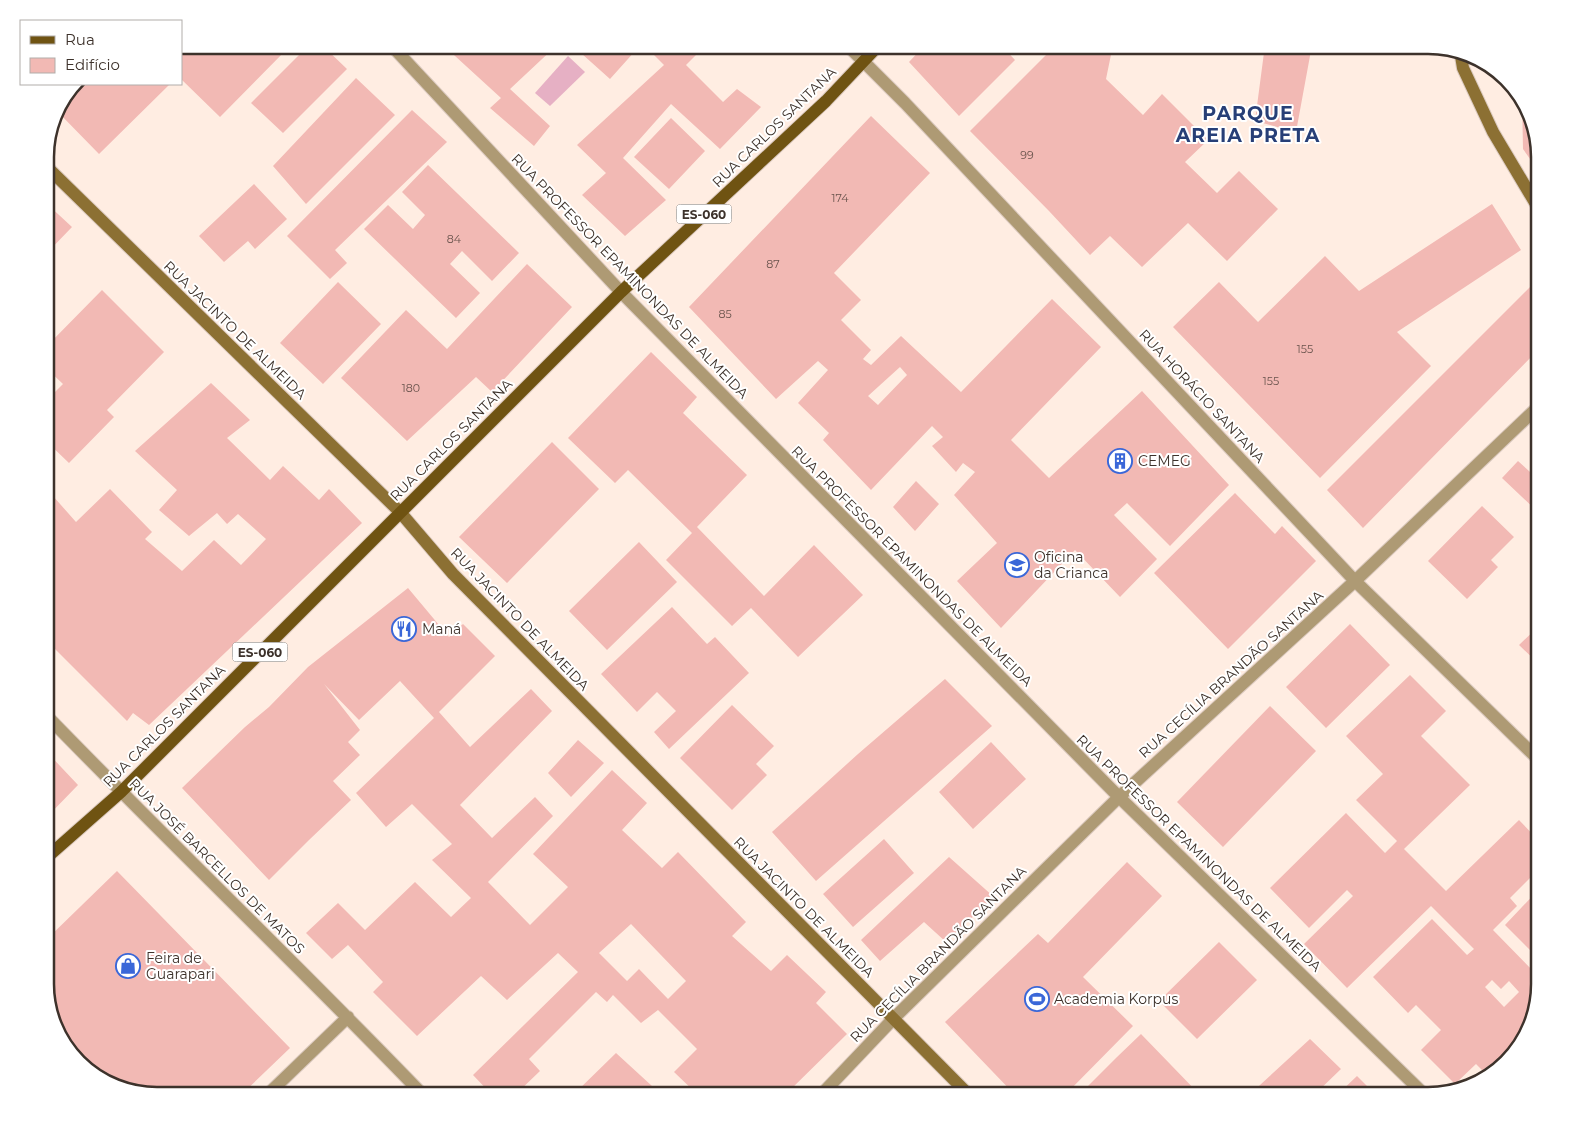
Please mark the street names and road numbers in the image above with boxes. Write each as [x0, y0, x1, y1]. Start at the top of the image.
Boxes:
street label: RUA CARLOS SANTANA [708, 62, 841, 191]
street label: RUA PROFESSOR EPAMINONDAS DE ALMEIDA [508, 150, 753, 403]
road number: ES-060 [676, 204, 732, 223]
street label: RUA JACINTO DE ALMEIDA [160, 257, 311, 404]
street label: RUA HORÁCIO SANTANA [1135, 325, 1269, 467]
street label: RUA CARLOS SANTANA [386, 374, 517, 505]
street label: RUA PROFESSOR EPAMINONDAS DE ALMEIDA [788, 442, 1037, 691]
street label: RUA JACINTO DE ALMEIDA [447, 544, 594, 695]
street label: RUA CECÍLIA BRANDÃO SANTANA [1135, 586, 1328, 762]
road number: ES-060 [232, 642, 288, 662]
street label: RUA CARLOS SANTANA [99, 660, 230, 791]
street label: RUA PROFESSOR EPAMINONDAS DE ALMEIDA [1073, 731, 1326, 976]
street label: RUA JOSÉ BARCELLOS DE MATOS [125, 774, 309, 958]
street label: RUA JACINTO DE ALMEIDA [730, 833, 879, 982]
street label: RUA CECÍLIA BRANDÃO SANTANA [846, 861, 1031, 1046]

